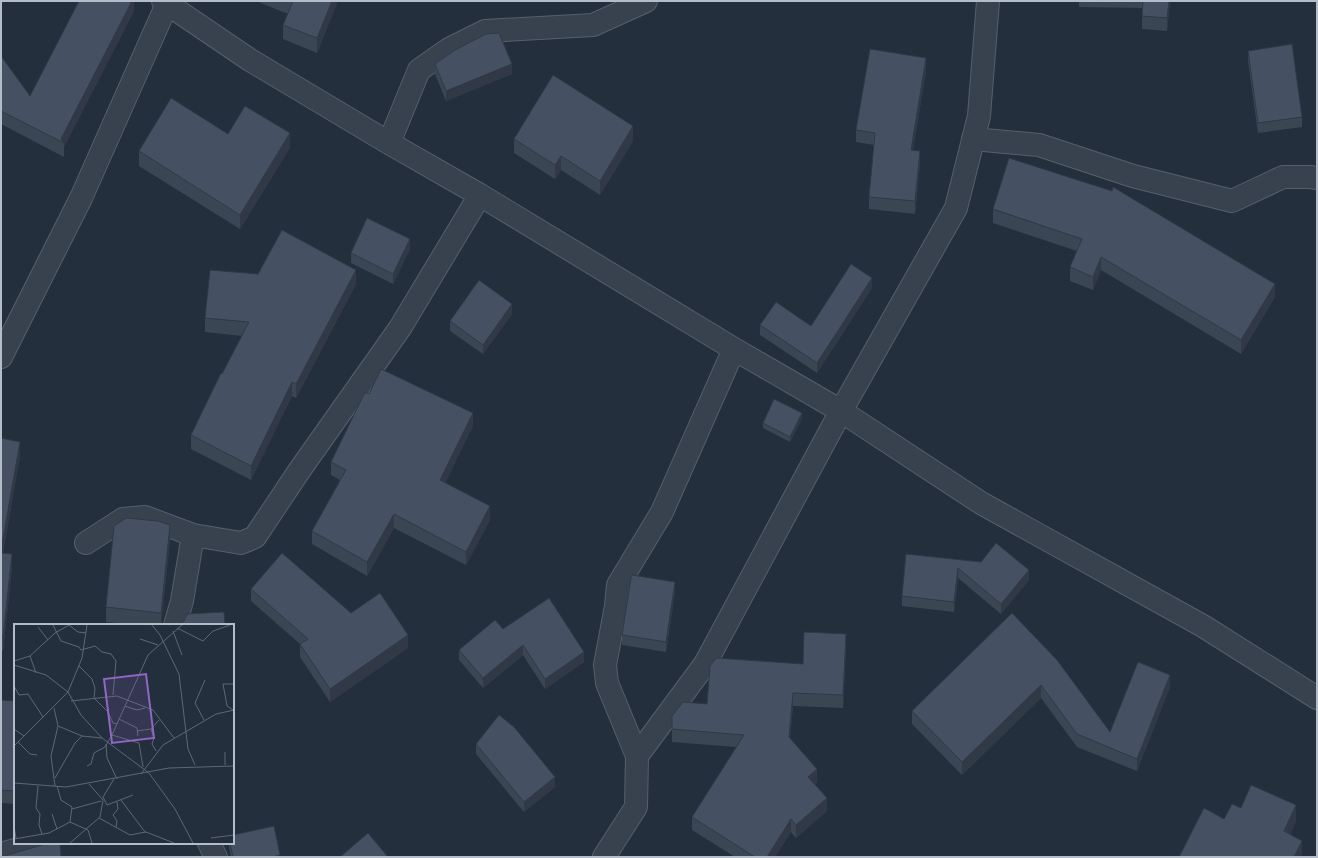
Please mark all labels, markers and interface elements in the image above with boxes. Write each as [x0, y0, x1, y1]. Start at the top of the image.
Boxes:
inset map [14, 624, 234, 844]

